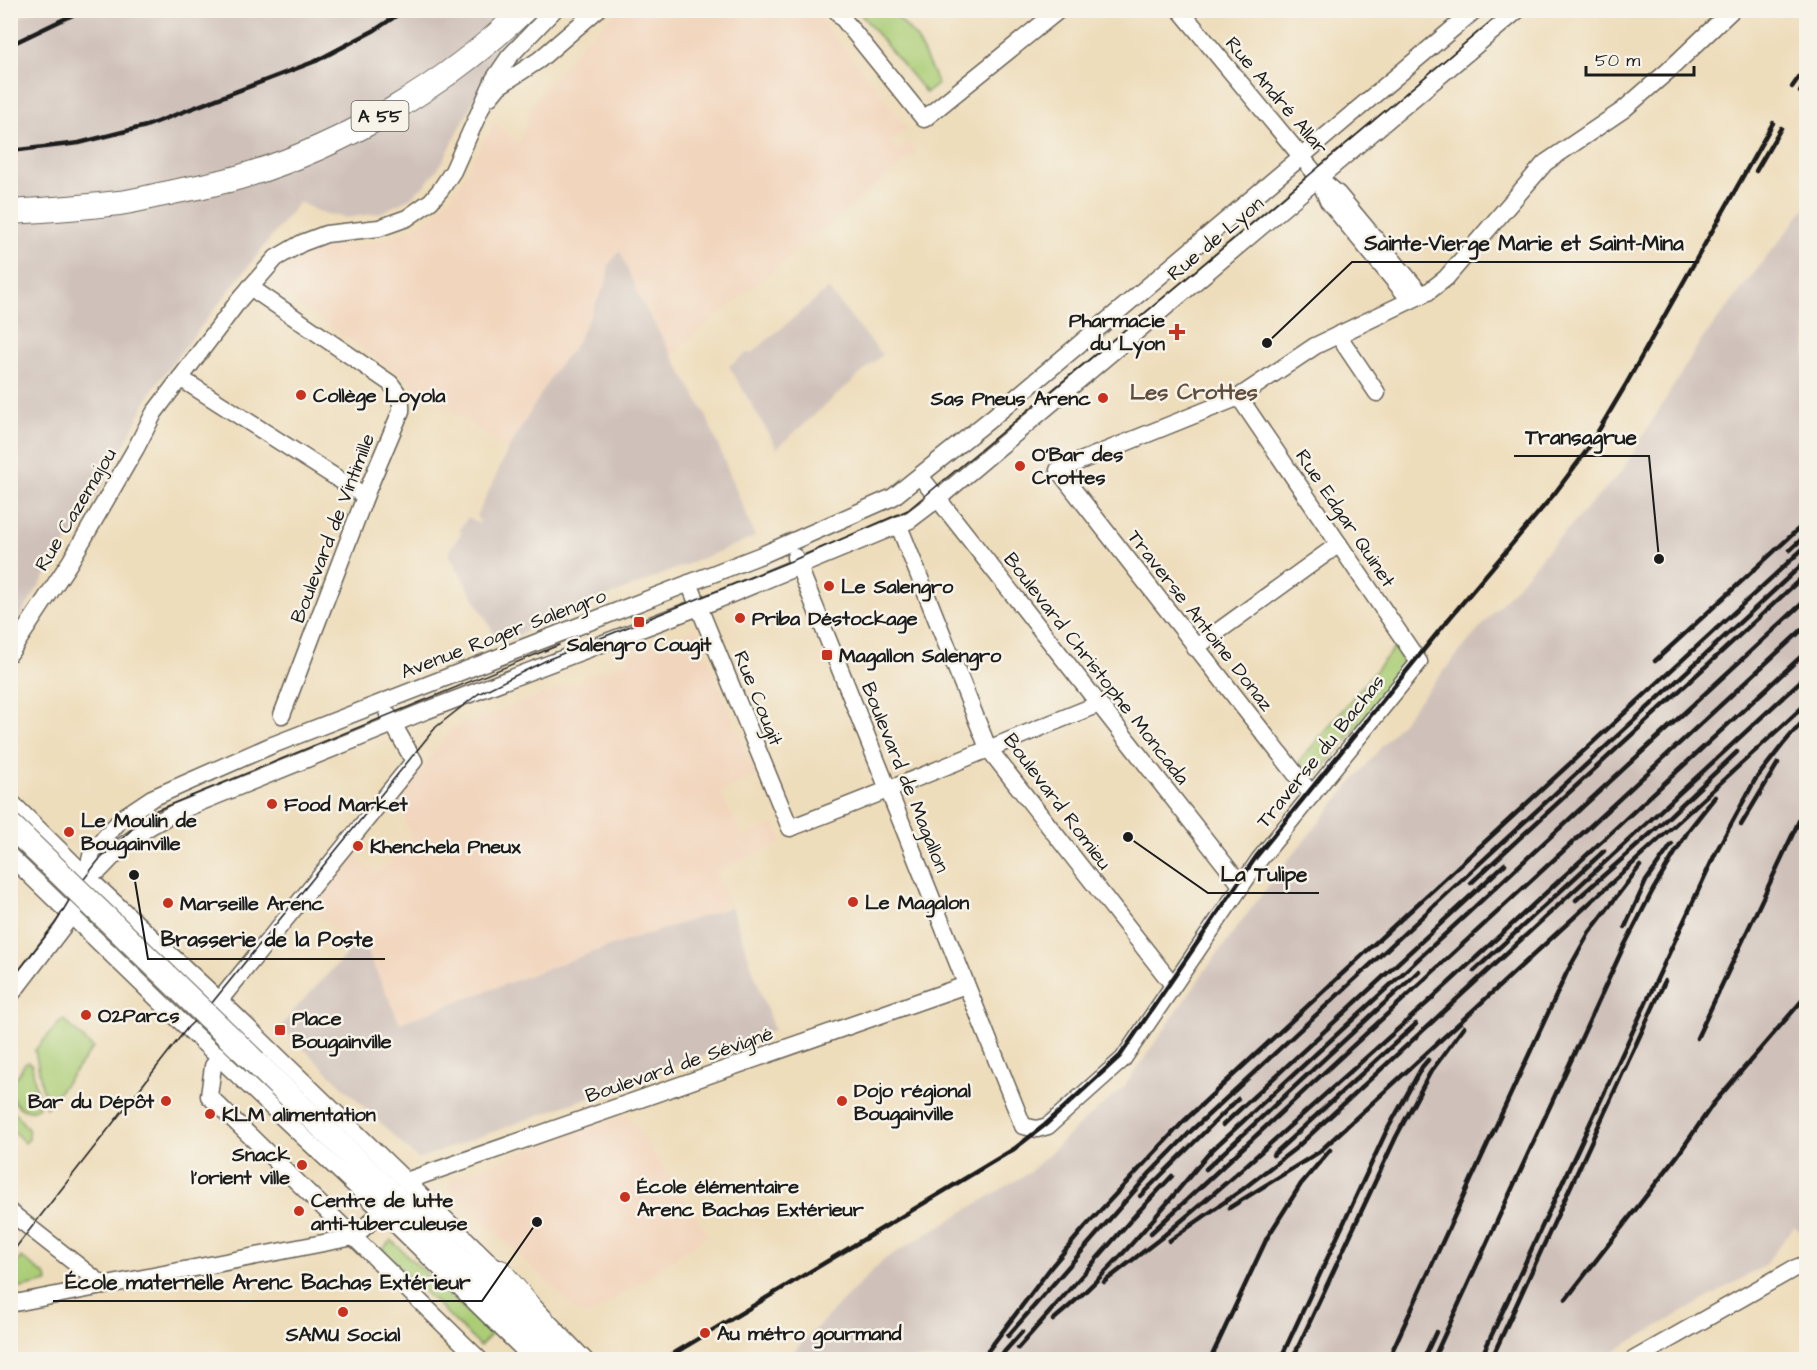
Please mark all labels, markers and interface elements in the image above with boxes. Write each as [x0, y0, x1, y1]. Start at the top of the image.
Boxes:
street label: Rue André Allar [1218, 31, 1334, 161]
scale bar [1586, 39, 1694, 77]
text: 50 m [1595, 48, 1640, 73]
road number: A 55 [352, 101, 409, 131]
street label: Rue de Lyon [1161, 190, 1271, 288]
callout: Sainte-Vierge Marie et Saint-Mina [1352, 223, 1696, 262]
text: Sainte-Vierge Marie et Saint-Mina [1363, 229, 1684, 260]
place label: Pharmacie du Lyon [1069, 307, 1165, 359]
marker: Pharmacie du Lyon [1170, 325, 1184, 339]
district label: Les Crottes [1130, 377, 1258, 408]
place label: Collège Loyola [313, 382, 446, 411]
place label: Sas Pneus Arenc [930, 385, 1091, 413]
marker: Collège Loyola [294, 388, 308, 402]
marker: Sas Pneus Arenc [1096, 391, 1110, 405]
callout: Transagrue [1514, 417, 1649, 456]
text: Transagrue [1524, 423, 1637, 454]
street label: Boulevard de Vintimille [284, 429, 382, 627]
place label: O'Bar des Crottes [1032, 441, 1123, 492]
street label: Rue Cazemajou [28, 443, 124, 576]
street label: Rue Edgar Quinet [1288, 444, 1402, 594]
marker: O'Bar des Crottes [1013, 459, 1027, 473]
street label: Traverse Antoine Donaz [1121, 524, 1280, 717]
street label: Boulevard Christophe Moncada [997, 547, 1196, 791]
place label: Le Salengro [841, 573, 954, 602]
marker: Le Salengro [822, 579, 836, 593]
street label: Avenue Roger Salengro [396, 582, 611, 687]
place label: Priba Déstockage [752, 605, 918, 634]
marker: Priba Déstockage [733, 611, 747, 625]
marker: Salengro Cougit [632, 615, 646, 629]
place label: Salengro Cougit [566, 631, 712, 660]
place label: Magallon Salengro [839, 642, 1002, 671]
street label: Rue Cougit [725, 647, 790, 750]
marker: Magallon Salengro [820, 648, 834, 662]
street label: Traverse du Bachas [1250, 669, 1392, 834]
street label: Boulevard de Magallon [853, 678, 956, 877]
street label: Boulevard Romieu [997, 727, 1118, 876]
place label: Food Market [284, 791, 408, 819]
marker: Food Market [265, 797, 279, 811]
place label: Le Moulin de Bougainville [81, 807, 197, 859]
marker: Le Moulin de Bougainville [62, 825, 76, 839]
place label: Khenchela Pneux [370, 833, 521, 861]
marker: Khenchela Pneux [351, 839, 365, 853]
callout: La Tulipe [1208, 854, 1319, 893]
text: La Tulipe [1221, 860, 1308, 890]
place label: Le Magalon [865, 889, 969, 918]
place label: Marseille Arenc [180, 890, 324, 918]
marker: Le Magalon [846, 895, 860, 909]
marker: Marseille Arenc [161, 896, 175, 910]
callout: Brasserie de la Poste [148, 920, 385, 959]
text: Brasserie de la Poste [161, 925, 374, 954]
place label: O2Parcs [98, 1002, 180, 1030]
place label: Place Bougainville [292, 1005, 392, 1057]
marker: O2Parcs [79, 1008, 93, 1022]
street label: Boulevard de Sévigné [582, 1020, 777, 1111]
marker: Place Bougainville [273, 1023, 287, 1037]
place label: Dojo régional Bougainville [854, 1077, 971, 1129]
place label: Bar du Dépôt [28, 1088, 155, 1116]
marker: Bar du Dépôt [159, 1094, 173, 1108]
marker: Dojo régional Bougainville [835, 1094, 849, 1108]
place label: KLM alimentation [222, 1101, 376, 1129]
marker: KLM alimentation [203, 1107, 217, 1121]
place label: Snack l’orient ville [191, 1141, 291, 1192]
marker: Snack l’orient ville [295, 1158, 309, 1172]
place label: École élémentaire Arenc Bachas Extérieur [637, 1173, 865, 1224]
place label: Centre de lutte anti-tuberculeuse [310, 1187, 468, 1238]
marker: École élémentaire Arenc Bachas Extérieur [618, 1190, 632, 1204]
marker: Centre de lutte anti-tuberculeuse [292, 1204, 306, 1218]
callout: École maternelle Arenc Bachas Extérieur [53, 1262, 482, 1301]
text: École maternelle Arenc Bachas Extérieur [65, 1268, 471, 1297]
marker: SAMU Social [336, 1305, 350, 1319]
place label: Au métro gourmand [717, 1320, 902, 1349]
place label: SAMU Social [285, 1321, 400, 1349]
marker: Au métro gourmand [698, 1326, 712, 1340]

